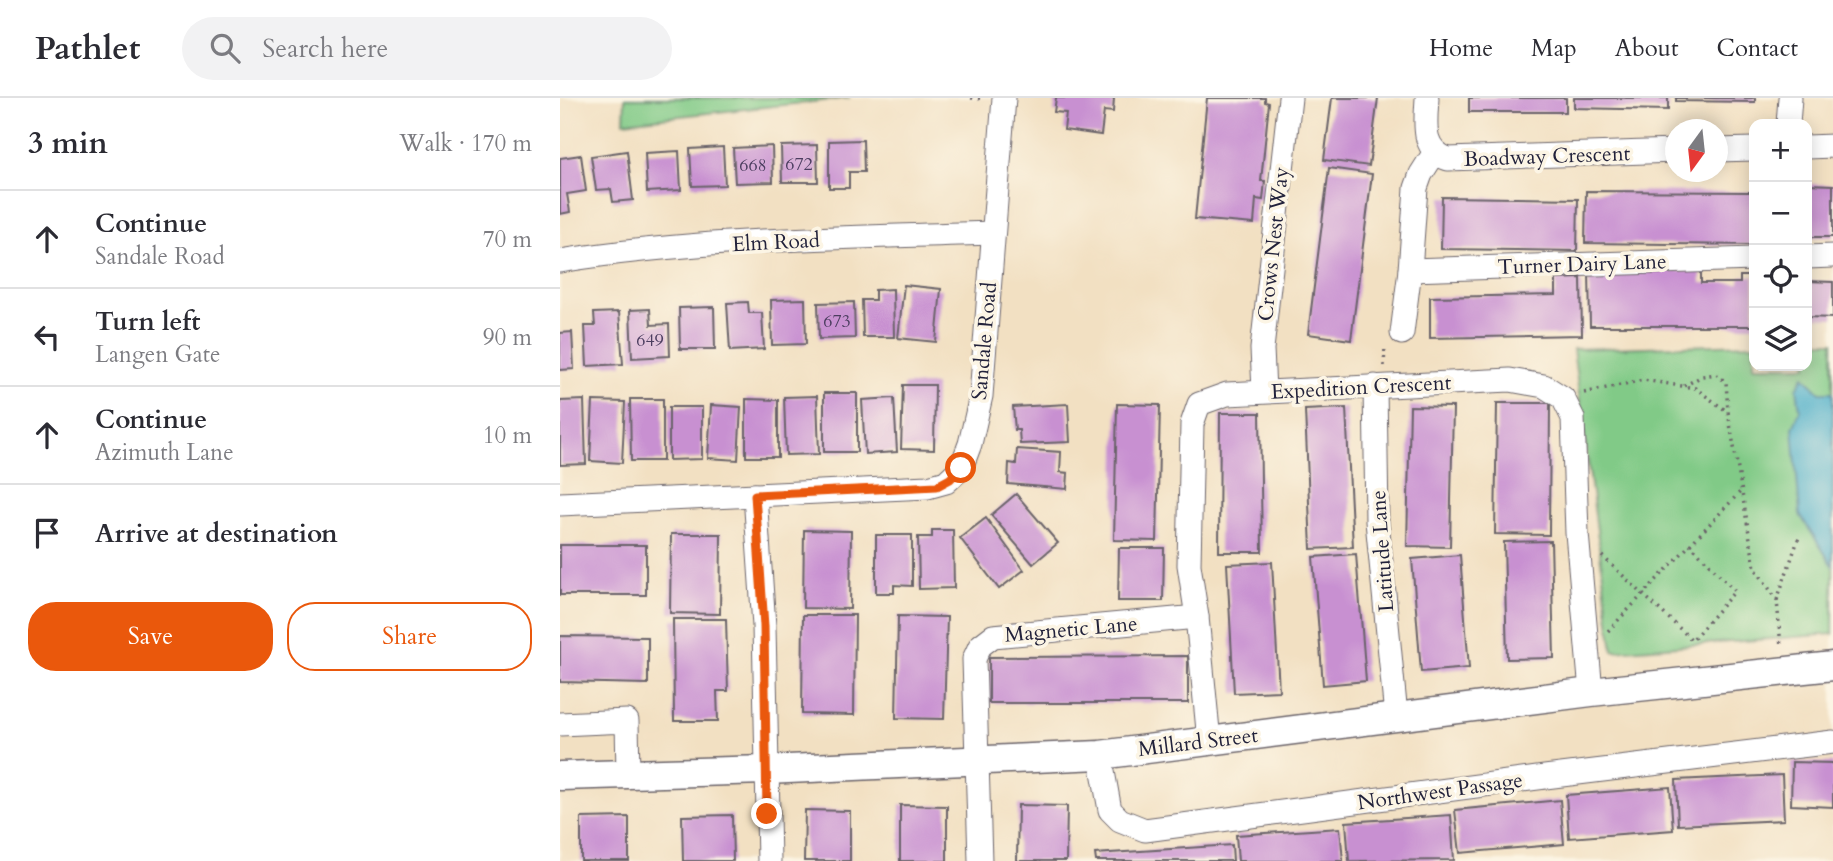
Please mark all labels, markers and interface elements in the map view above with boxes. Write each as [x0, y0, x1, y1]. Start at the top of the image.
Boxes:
search box [182, 17, 672, 80]
text: Pathlet [35, 26, 140, 71]
icon: search [206, 29, 244, 67]
text: Search here [262, 31, 388, 66]
text: Home [1429, 32, 1493, 65]
text: Map [1531, 32, 1577, 65]
text: About [1615, 32, 1679, 65]
text: Contact [1717, 32, 1798, 65]
north arrow [1665, 119, 1728, 182]
map controls [1749, 119, 1812, 371]
button: + [1749, 119, 1812, 182]
text: 3 min [28, 123, 108, 164]
text: Walk · 170 m [399, 128, 532, 159]
street label: Boadway Crescent [1463, 139, 1631, 174]
house number: 672 [785, 152, 813, 177]
house number: 668 [739, 153, 767, 178]
street label: Crows Nest Way [1251, 166, 1296, 322]
button: − [1749, 182, 1812, 245]
text: Continue [95, 206, 207, 241]
icon: ahead [28, 220, 66, 258]
text: 70 m [483, 224, 532, 255]
street label: Elm Road [731, 226, 821, 259]
text: Sandale Road [95, 241, 225, 272]
button: locate [1749, 245, 1812, 308]
street label: Turner Dairy Lane [1497, 247, 1667, 282]
street label: Sandale Road [965, 281, 1004, 401]
text: Turn left [95, 304, 200, 339]
button: layers [1749, 308, 1812, 371]
house number: 673 [823, 309, 851, 334]
icon: left [28, 318, 66, 356]
text: 90 m [483, 322, 532, 353]
house number: 649 [636, 328, 664, 353]
text: Langen Gate [95, 339, 220, 370]
street label: Expedition Crescent [1270, 368, 1452, 407]
text: Continue [95, 402, 207, 437]
icon: ahead [28, 416, 66, 454]
text: 10 m [483, 420, 532, 451]
text: Azimuth Lane [95, 437, 234, 468]
route start [945, 452, 976, 483]
street label: Latitude Lane [1364, 489, 1401, 613]
icon: arrive [28, 514, 66, 552]
text: Arrive at destination [95, 516, 338, 551]
button: Save [28, 602, 273, 671]
button: Share [287, 602, 532, 671]
street label: Magnetic Lane [1003, 609, 1139, 650]
street label: Millard Street [1137, 721, 1260, 764]
street label: Northwest Passage [1356, 766, 1525, 817]
route end [751, 798, 782, 829]

